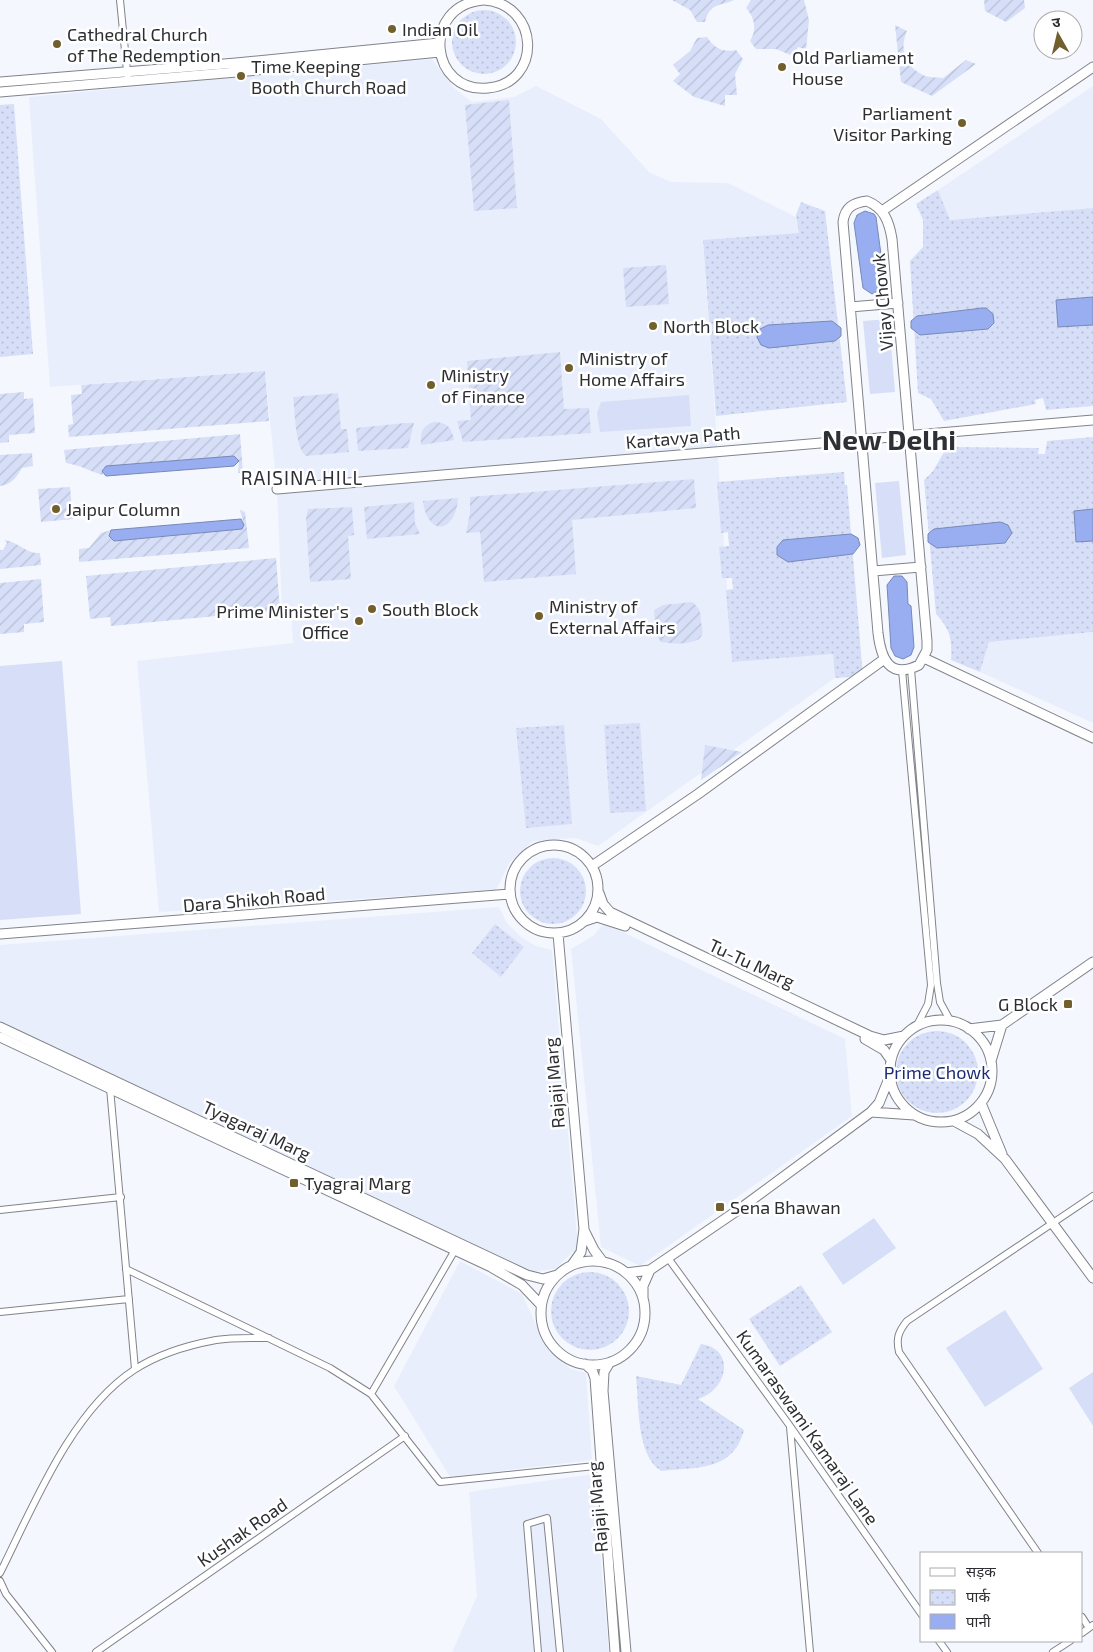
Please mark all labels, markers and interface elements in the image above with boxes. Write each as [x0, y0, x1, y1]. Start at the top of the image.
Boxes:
north arrow [1033, 10, 1083, 60]
text: उ [1051, 13, 1062, 31]
place label: Indian Oil [402, 18, 479, 40]
place label: Cathedral Church of The Redemption [67, 23, 221, 66]
marker: Indian Oil [386, 23, 398, 35]
marker: Cathedral Church of The Redemption [51, 38, 63, 50]
place label: Old Parliament House [792, 46, 914, 89]
place label: Time Keeping Booth Church Road [251, 55, 407, 98]
marker: Old Parliament House [776, 61, 788, 73]
marker: Time Keeping Booth Church Road [235, 70, 247, 82]
place label: Parliament Visitor Parking [833, 102, 952, 145]
marker: Parliament Visitor Parking [956, 117, 968, 129]
street label: Vijay Chowk [867, 252, 897, 352]
place label: North Block [663, 315, 759, 337]
marker: North Block [647, 320, 659, 332]
place label: Ministry of Home Affairs [579, 347, 685, 390]
marker: Ministry of Home Affairs [563, 362, 575, 374]
place label: Ministry of Finance [441, 364, 525, 407]
marker: Ministry of Finance [425, 379, 437, 391]
street label: Kartavya Path [625, 421, 741, 453]
district label: New Delhi [822, 422, 956, 456]
district label: RAISINA HILL [241, 466, 363, 489]
place label: Jaipur Column [66, 498, 180, 520]
marker: Jaipur Column [50, 503, 62, 515]
place label: Ministry of External Affairs [549, 595, 676, 638]
place label: South Block [382, 598, 479, 620]
place label: Prime Minister's Office [216, 600, 349, 643]
marker: South Block [366, 603, 378, 615]
marker: Ministry of External Affairs [533, 610, 545, 622]
marker: Prime Minister's Office [353, 615, 365, 627]
street label: Dara Shikoh Road [182, 882, 326, 916]
street label: Tu-Tu Marg [706, 934, 798, 992]
place label: G Block [998, 993, 1058, 1015]
marker: G Block [1062, 998, 1074, 1010]
street label: Rajaji Marg [539, 1037, 569, 1129]
park label: Prime Chowk [884, 1061, 990, 1083]
street label: Tyagaraj Marg [199, 1095, 315, 1165]
place label: Tyagraj Marg [304, 1172, 411, 1194]
marker: Tyagraj Marg [288, 1177, 300, 1189]
place label: Sena Bhawan [730, 1196, 841, 1218]
marker: Sena Bhawan [714, 1201, 726, 1213]
street label: Kumaraswami Kamaraj Lane [732, 1325, 884, 1529]
street label: Rajaji Marg [582, 1461, 612, 1553]
street label: Kushak Road [193, 1493, 291, 1571]
legend [920, 1552, 1083, 1642]
text: सड़क [966, 1562, 996, 1580]
text: पार्क [966, 1587, 990, 1605]
text: पानी [966, 1612, 992, 1630]

